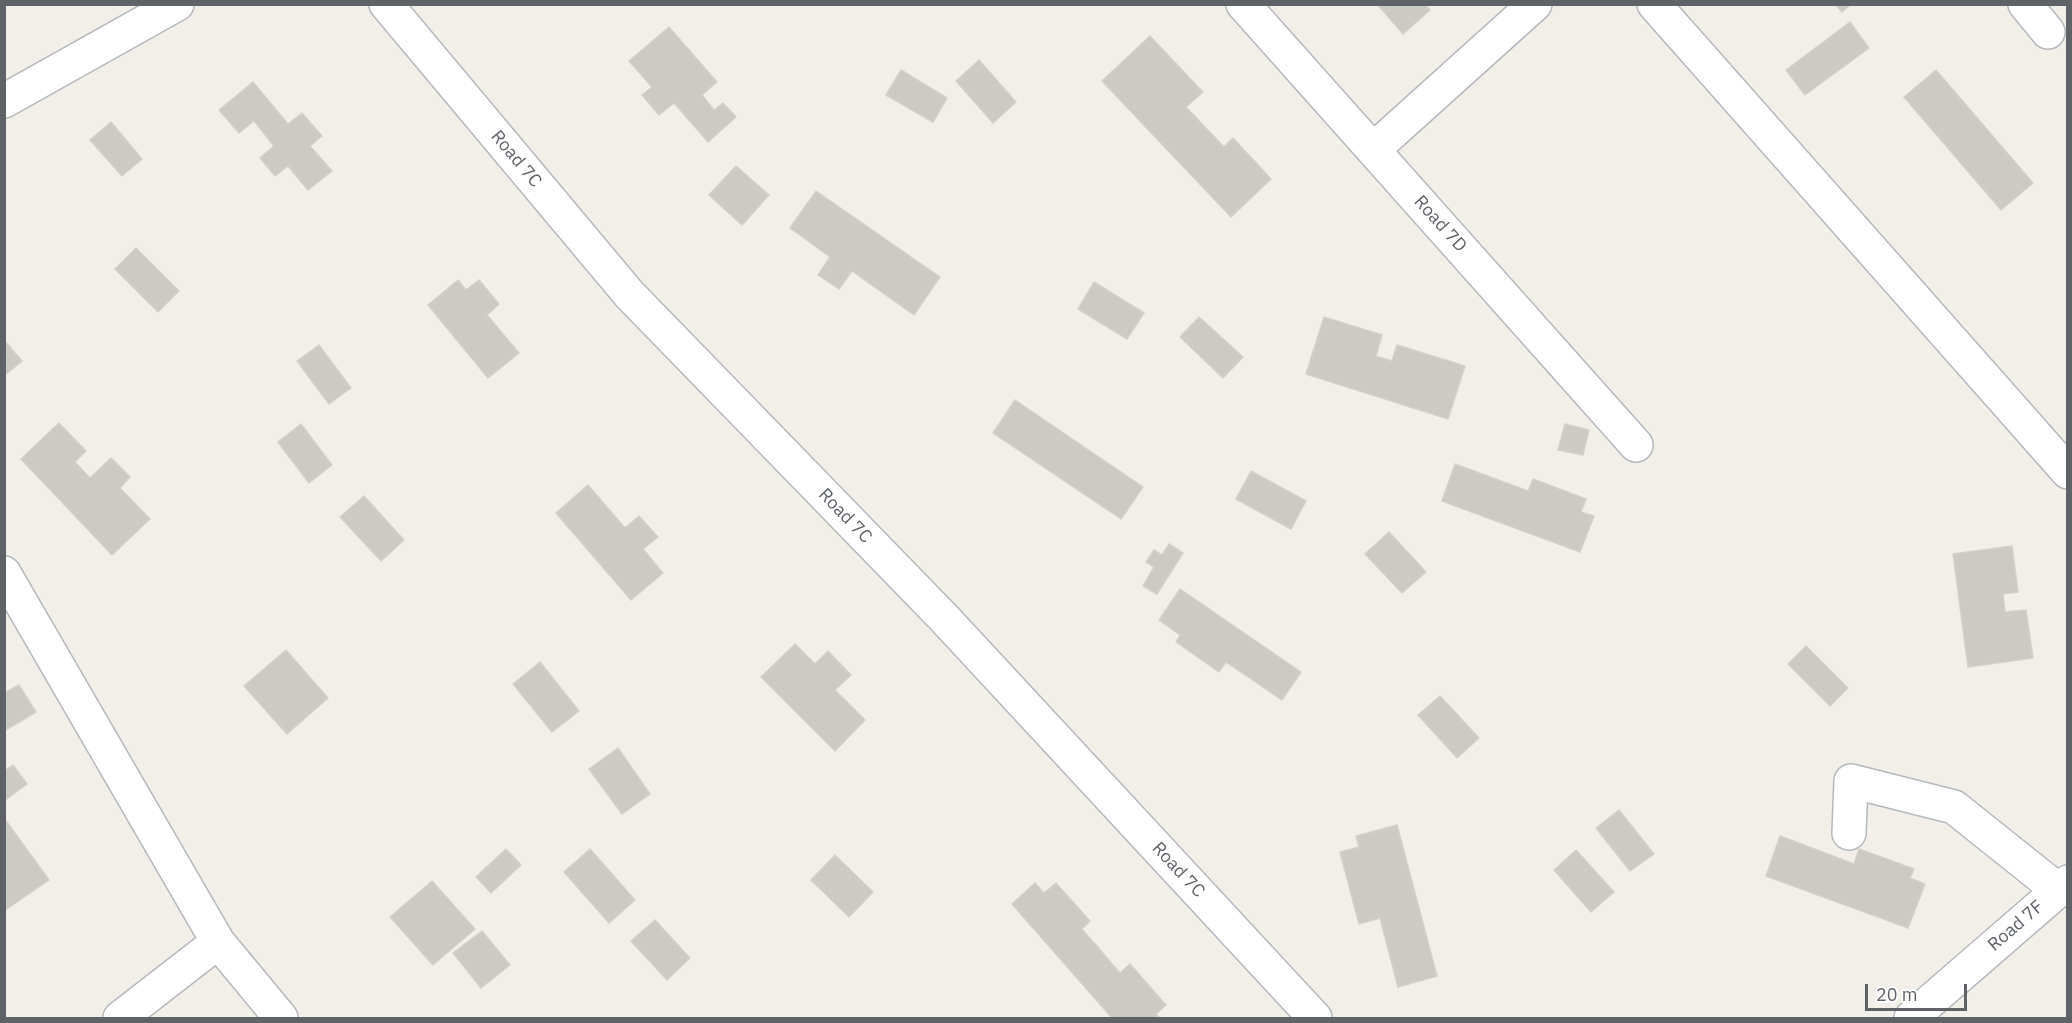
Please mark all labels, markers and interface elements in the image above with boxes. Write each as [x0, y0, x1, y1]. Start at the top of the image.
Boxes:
street label: Road 7C [486, 126, 546, 192]
street label: Road 7D [1409, 191, 1471, 257]
street label: Road 7C [814, 484, 876, 548]
street label: Road 7C [1147, 838, 1209, 902]
street label: Road 7F [1984, 896, 2048, 956]
scale bar [1868, 972, 1970, 1010]
text: 20 m [1876, 983, 1918, 1006]

